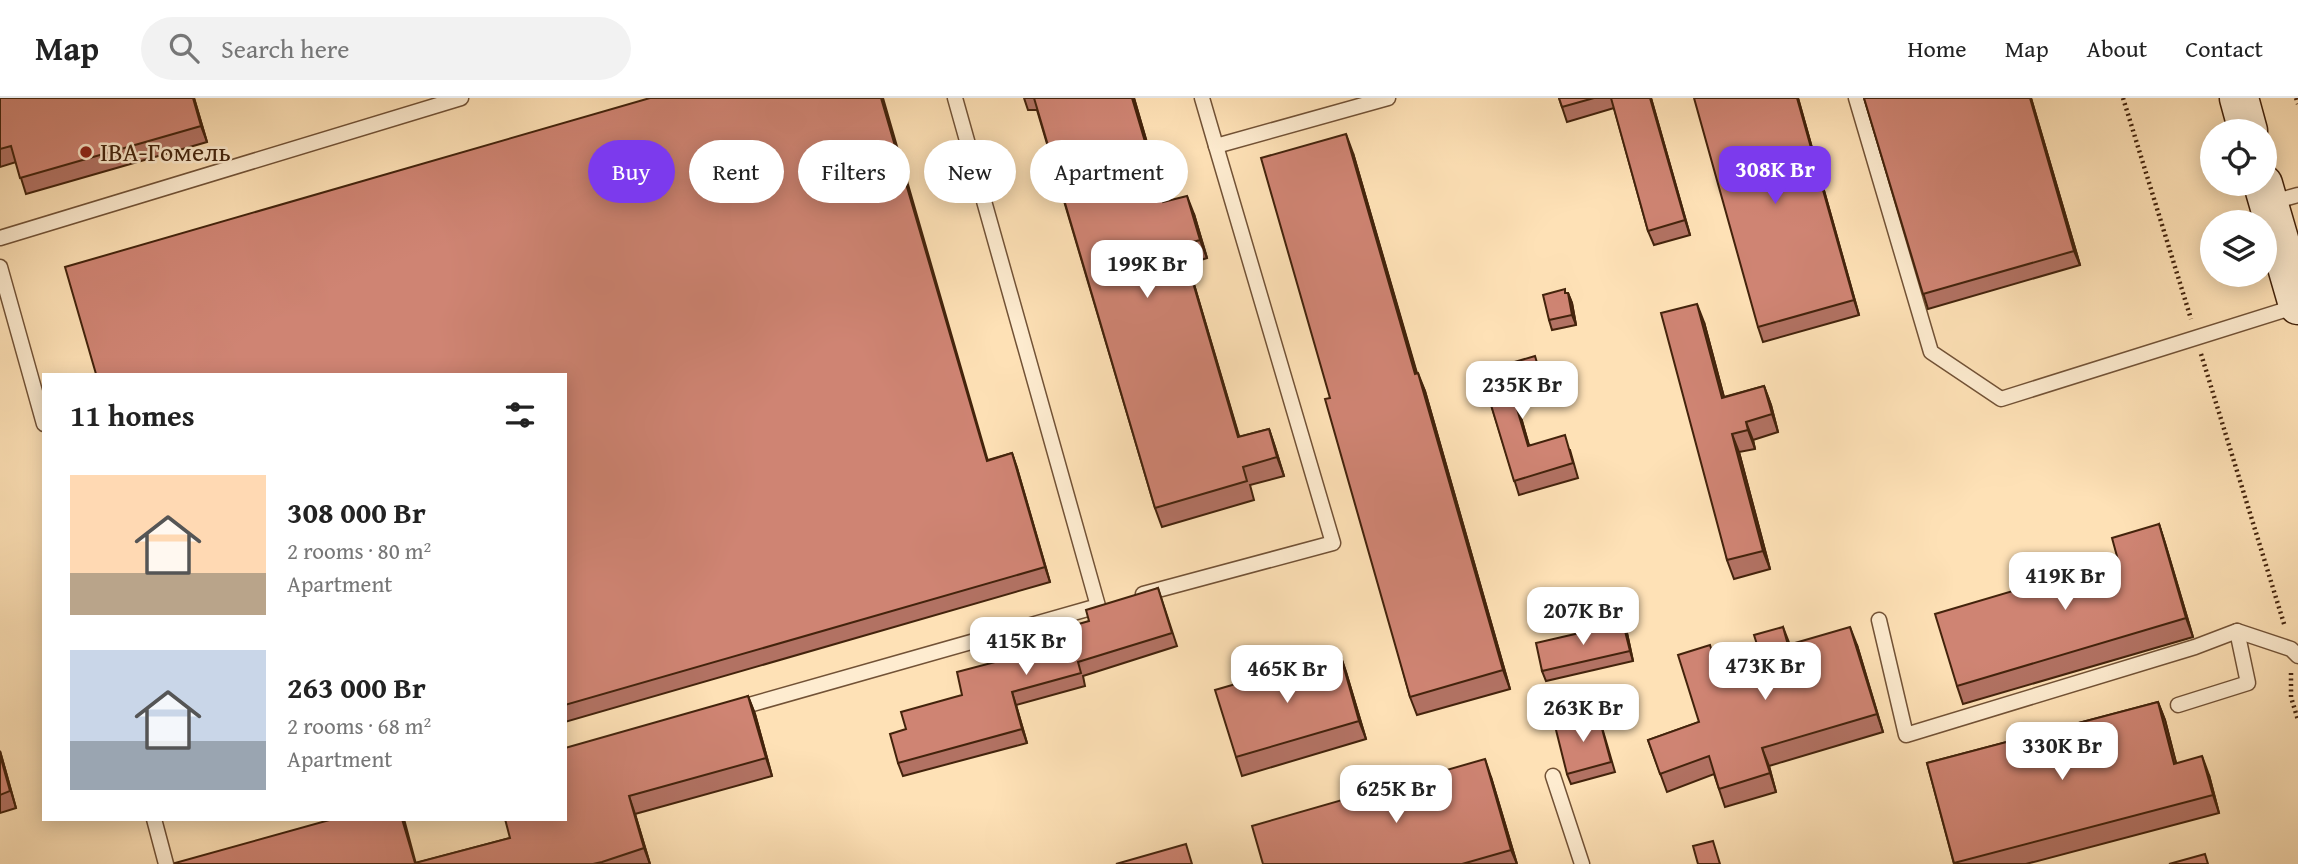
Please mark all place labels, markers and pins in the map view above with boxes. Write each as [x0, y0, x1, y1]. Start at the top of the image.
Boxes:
place label: IBA-Гомель [100, 132, 231, 171]
marker: IBA-Гомель [78, 144, 94, 160]
pin: 308K Br [1710, 146, 1840, 206]
pin: 199K Br [1082, 240, 1212, 300]
pin: 235K Br [1457, 362, 1587, 421]
pin: 419K Br [2000, 552, 2130, 612]
pin: 207K Br [1518, 588, 1648, 647]
pin: 415K Br [961, 618, 1091, 677]
pin: 473K Br [1700, 642, 1830, 702]
pin: 465K Br [1222, 646, 1352, 705]
pin: 263K Br [1518, 684, 1648, 744]
pin: 330K Br [1997, 722, 2127, 782]
pin: 625K Br [1331, 766, 1461, 825]

